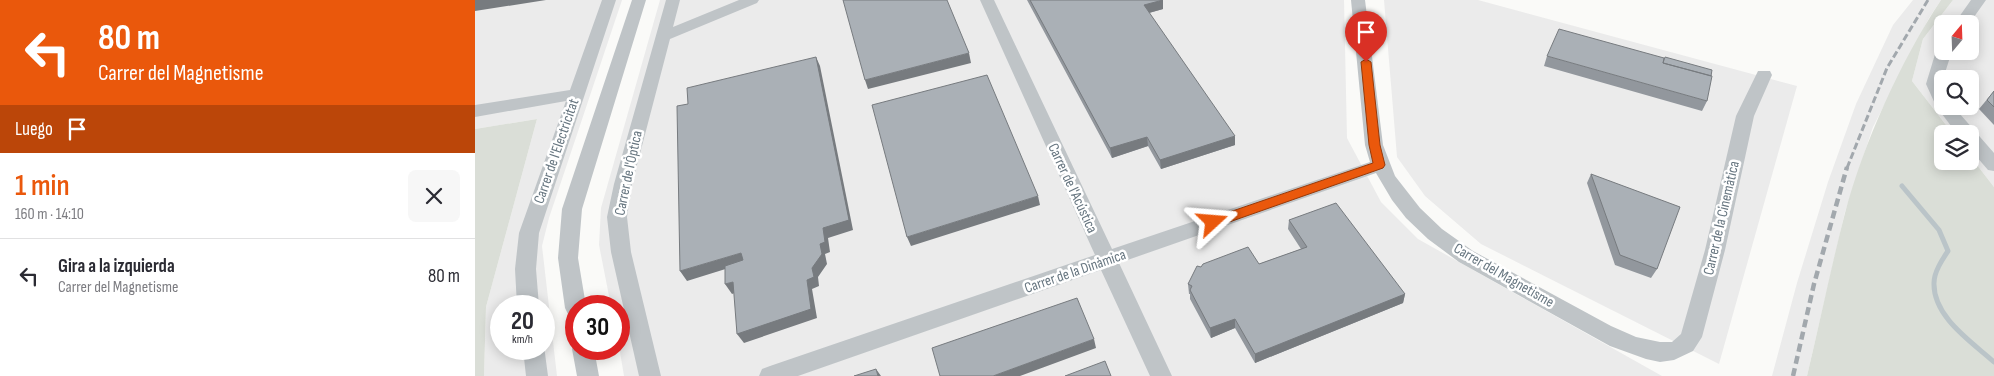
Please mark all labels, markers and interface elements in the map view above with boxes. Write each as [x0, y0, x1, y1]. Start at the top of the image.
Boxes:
pin [1345, 11, 1387, 62]
north arrow [1934, 15, 1979, 60]
map controls [1934, 15, 1979, 170]
text: 80 m [98, 17, 160, 60]
icon: arrive [1352, 18, 1380, 46]
icon: left [15, 20, 80, 85]
text: Carrer del Magnetisme [98, 60, 264, 87]
button: search [1934, 70, 1979, 115]
street label: Carrer de l'Electricitat [530, 96, 583, 206]
icon: arrive [63, 115, 91, 143]
text: Luego [15, 118, 53, 141]
button: layers [1934, 125, 1979, 170]
street label: Carrer de l'Òptica [610, 129, 647, 217]
street label: Carrer de l'Acústica [1043, 140, 1102, 236]
street label: Carrer de la Cinemàtica [1699, 159, 1744, 277]
text: 1 min [15, 168, 70, 204]
button: close [408, 170, 460, 222]
position arrow [1186, 195, 1238, 247]
text: 160 m · 14:10 [15, 205, 84, 224]
street label: Carrer del Magnetisme [1450, 239, 1557, 312]
street label: Carrer de la Dinàmica [1022, 245, 1129, 298]
text: Gira a la izquierda [58, 255, 175, 278]
icon: left [15, 262, 43, 290]
text: 80 m [428, 265, 460, 288]
text: Carrer del Magnetisme [58, 278, 178, 297]
speed limit sign: 30 [565, 295, 630, 360]
text: 20 [511, 306, 534, 337]
text: km/h [512, 332, 533, 347]

